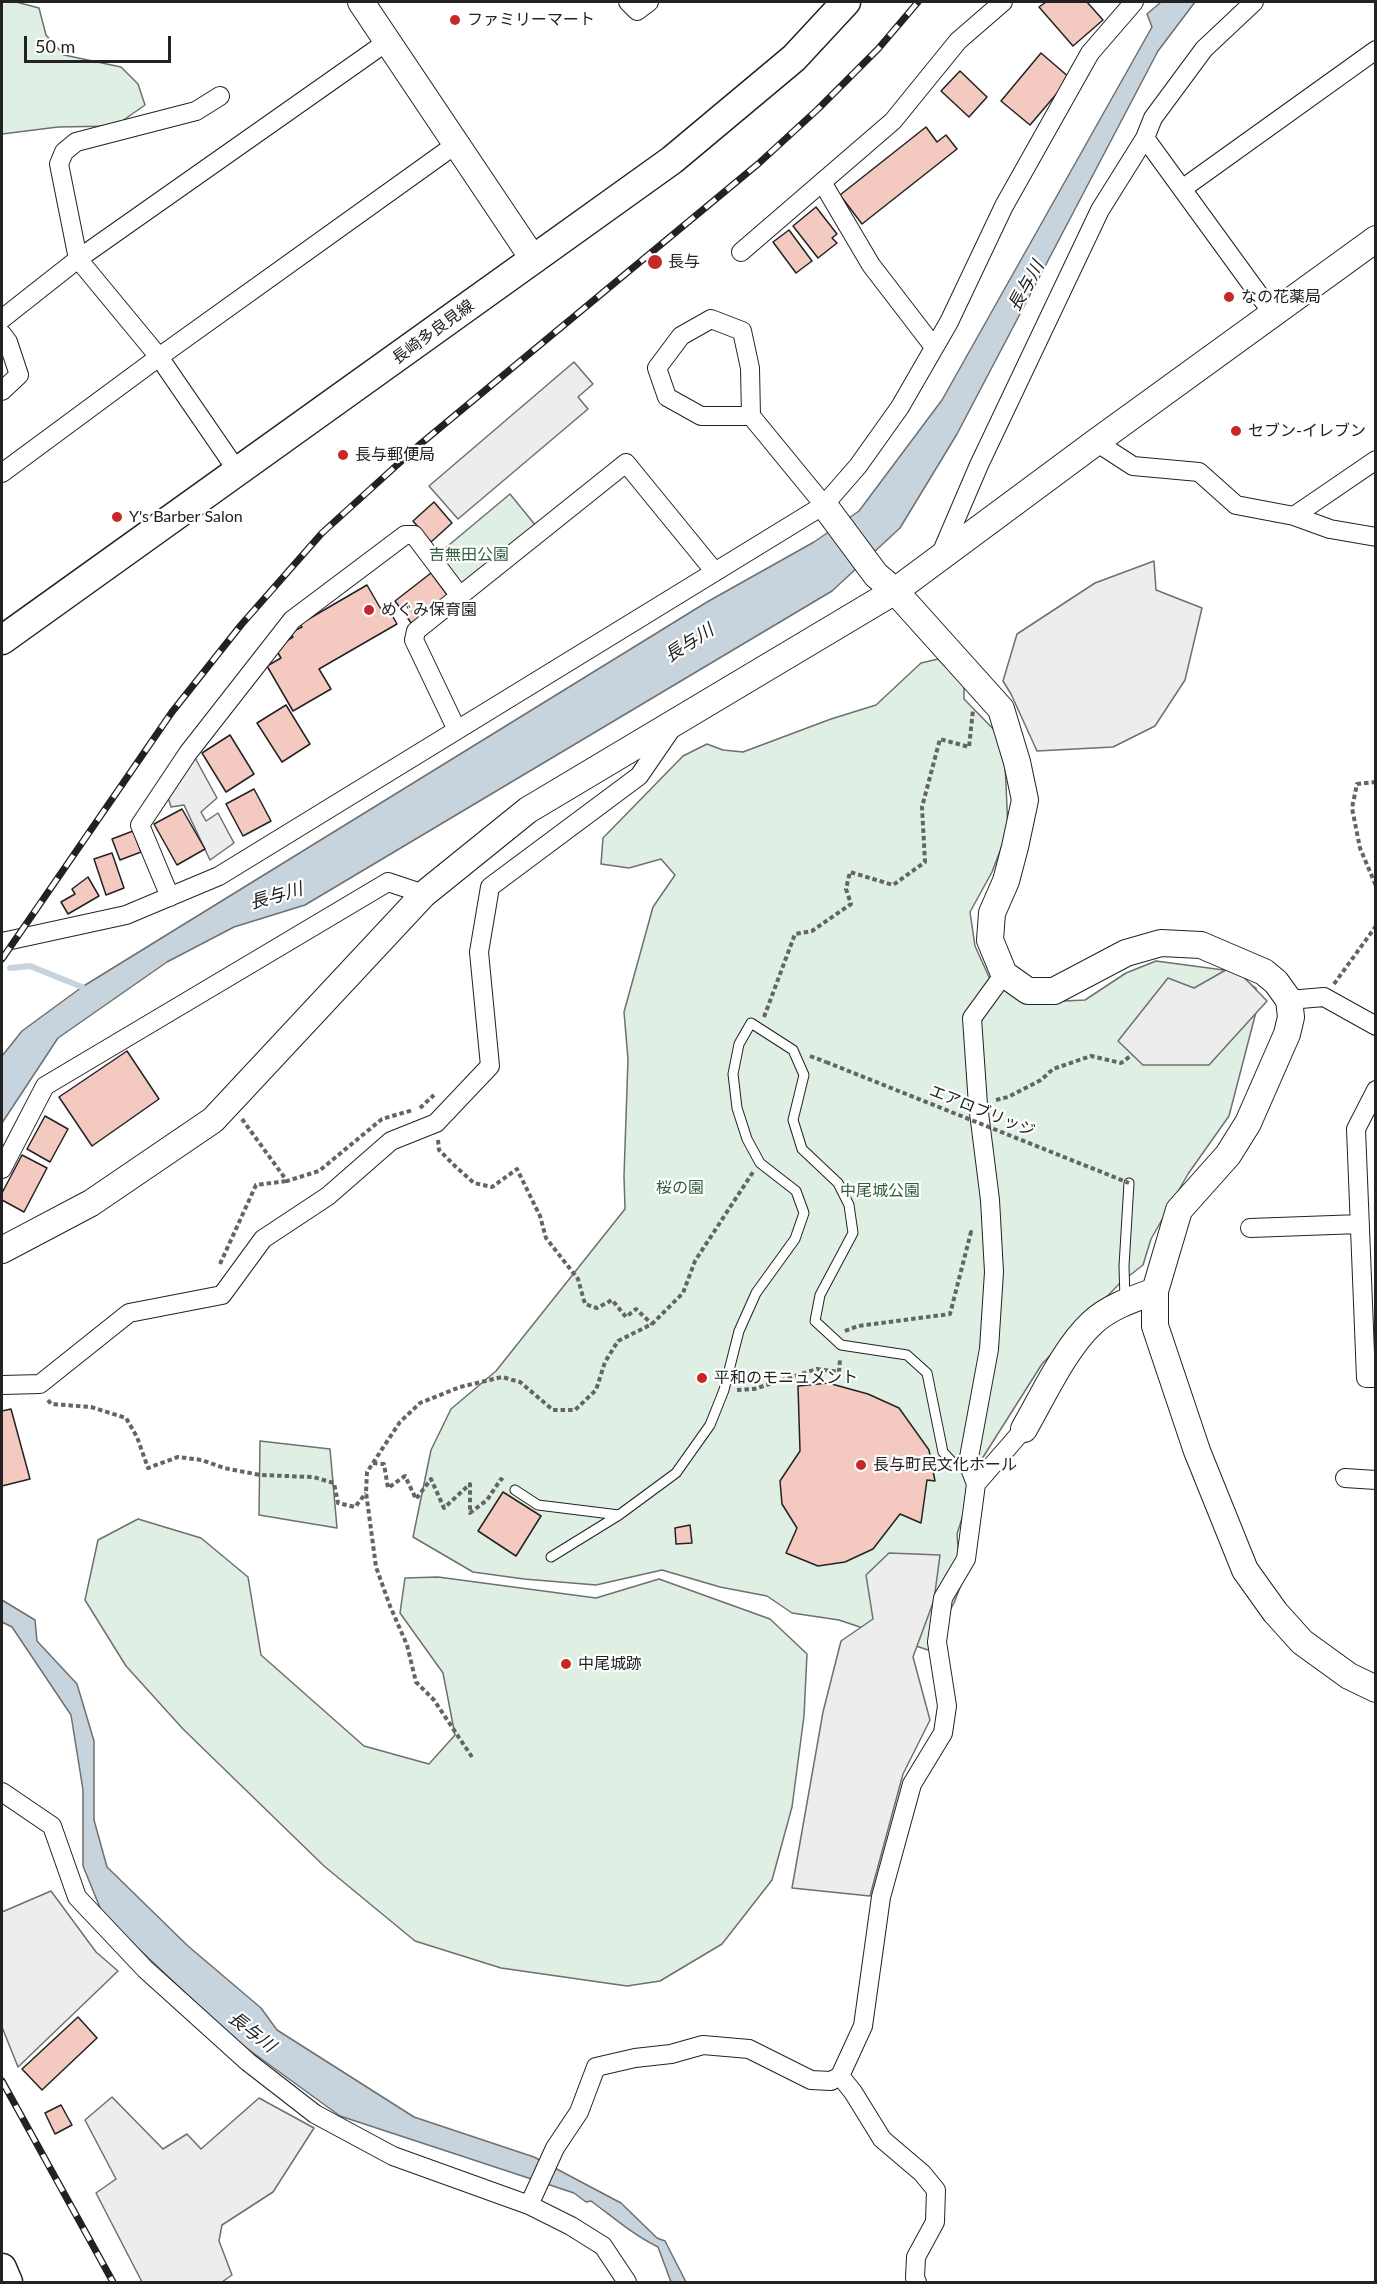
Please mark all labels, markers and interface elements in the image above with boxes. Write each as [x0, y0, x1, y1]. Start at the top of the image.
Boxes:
place label: ファミリーマート [467, 10, 595, 30]
marker: ファミリーマート [448, 13, 462, 27]
scale bar [27, 24, 174, 62]
text: 50 m [35, 35, 75, 57]
place label: 長与 [668, 252, 700, 272]
marker: 長与 [646, 253, 664, 271]
water label: 長与川 [1003, 257, 1049, 315]
place label: なの花薬局 [1241, 287, 1321, 307]
marker: なの花薬局 [1222, 290, 1236, 304]
street label: 長崎多良見線 [389, 296, 477, 368]
place label: セブン-イレブン [1248, 421, 1366, 441]
marker: セブン-イレブン [1229, 424, 1243, 438]
place label: 長与郵便局 [355, 445, 435, 465]
marker: 長与郵便局 [336, 448, 350, 462]
place label: Y's Barber Salon [129, 507, 243, 527]
marker: Y's Barber Salon [110, 510, 124, 524]
park label: 吉無田公園 [429, 545, 509, 565]
place label: めぐみ保育園 [381, 600, 477, 620]
marker: めぐみ保育園 [362, 603, 376, 617]
water label: 長与川 [660, 619, 718, 667]
water label: 長与川 [247, 878, 305, 914]
street label: エアロブリッジ [926, 1081, 1038, 1141]
park label: 桜の園 [656, 1178, 704, 1198]
park label: 中尾城公園 [840, 1181, 920, 1201]
place label: 平和のモニュメント [714, 1368, 858, 1388]
marker: 平和のモニュメント [695, 1371, 709, 1385]
place label: 長与町民文化ホール [873, 1455, 1017, 1475]
marker: 長与町民文化ホール [854, 1458, 868, 1472]
place label: 中尾城跡 [578, 1654, 642, 1674]
marker: 中尾城跡 [559, 1657, 573, 1671]
water label: 長与川 [224, 2007, 280, 2057]

